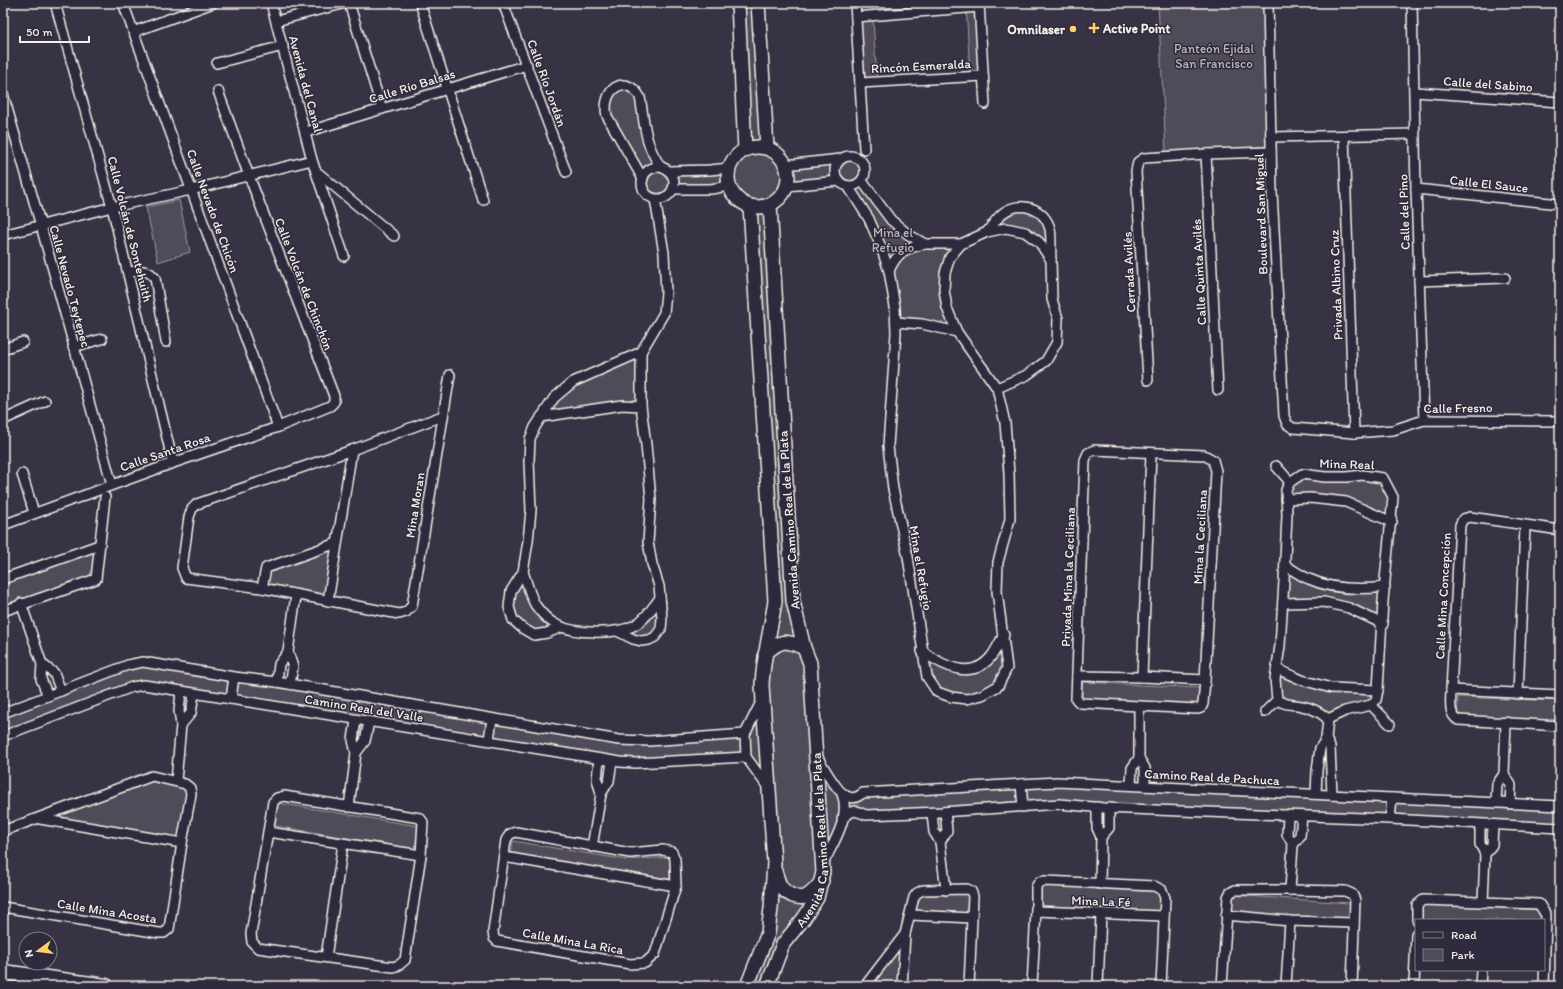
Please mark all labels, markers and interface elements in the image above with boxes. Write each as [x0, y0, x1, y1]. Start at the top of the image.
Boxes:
scale bar [20, 18, 89, 44]
place label: Active Point [1102, 21, 1170, 36]
place label: Omnilaser [1007, 22, 1066, 37]
marker: Active Point [1088, 22, 1100, 34]
marker: Omnilaser [1068, 24, 1078, 34]
text: 50 m [26, 25, 52, 39]
street label: Avenida del Canal [286, 34, 326, 134]
street label: Calle Río Jordán [524, 37, 570, 129]
park label: Panteón Ejidal San Francisco [1174, 41, 1254, 71]
street label: Rincón Esmeralda [871, 56, 972, 76]
street label: Calle Río Balsas [367, 66, 457, 106]
street label: Calle del Sabino [1443, 73, 1534, 95]
street label: Calle Nevado de Chicón [184, 147, 242, 275]
street label: Boulevard San Miguel [1251, 153, 1271, 275]
street label: Calle Volcán de Sontehuith [105, 155, 155, 304]
street label: Calle El Sauce [1449, 172, 1529, 196]
street label: Calle del Pino [1395, 173, 1413, 250]
street label: Calle Volcán de Chinchón [272, 216, 336, 352]
street label: Calle Quinta Avilés [1189, 218, 1209, 326]
street label: Calle Nevado Teytepec [46, 223, 94, 349]
park label: Mina el Refugio [872, 225, 915, 255]
street label: Privada Albino Cruz [1327, 229, 1345, 341]
street label: Cerrada Avilés [1119, 231, 1139, 313]
street label: Calle Fresno [1423, 400, 1493, 416]
street label: Calle Santa Rosa [118, 429, 212, 475]
street label: Avenida Camino Real de la Plata [775, 430, 803, 610]
street label: Mina Real [1319, 456, 1375, 472]
street label: Mina Moran [402, 470, 428, 539]
street label: Mina la Ceciliana [1190, 489, 1210, 585]
street label: Privada Mina la Ceciliana [1058, 506, 1078, 647]
street label: Mina el Refugio [906, 524, 936, 612]
street label: Calle Mina Concepción [1432, 532, 1454, 660]
street label: Camino Real del Valle [303, 691, 425, 725]
street label: Avenida Camino Real de la Plata [793, 752, 831, 930]
street label: Camino Real de Pachuca [1144, 766, 1280, 788]
street label: Mina La Fé [1071, 892, 1131, 910]
street label: Calle Mina Acosta [56, 896, 158, 926]
legend [1415, 919, 1545, 971]
street label: Calle Mina La Rica [521, 925, 625, 957]
text: Road [1451, 928, 1477, 942]
north arrow [18, 931, 58, 971]
text: N [22, 948, 36, 959]
text: Park [1451, 948, 1475, 962]

